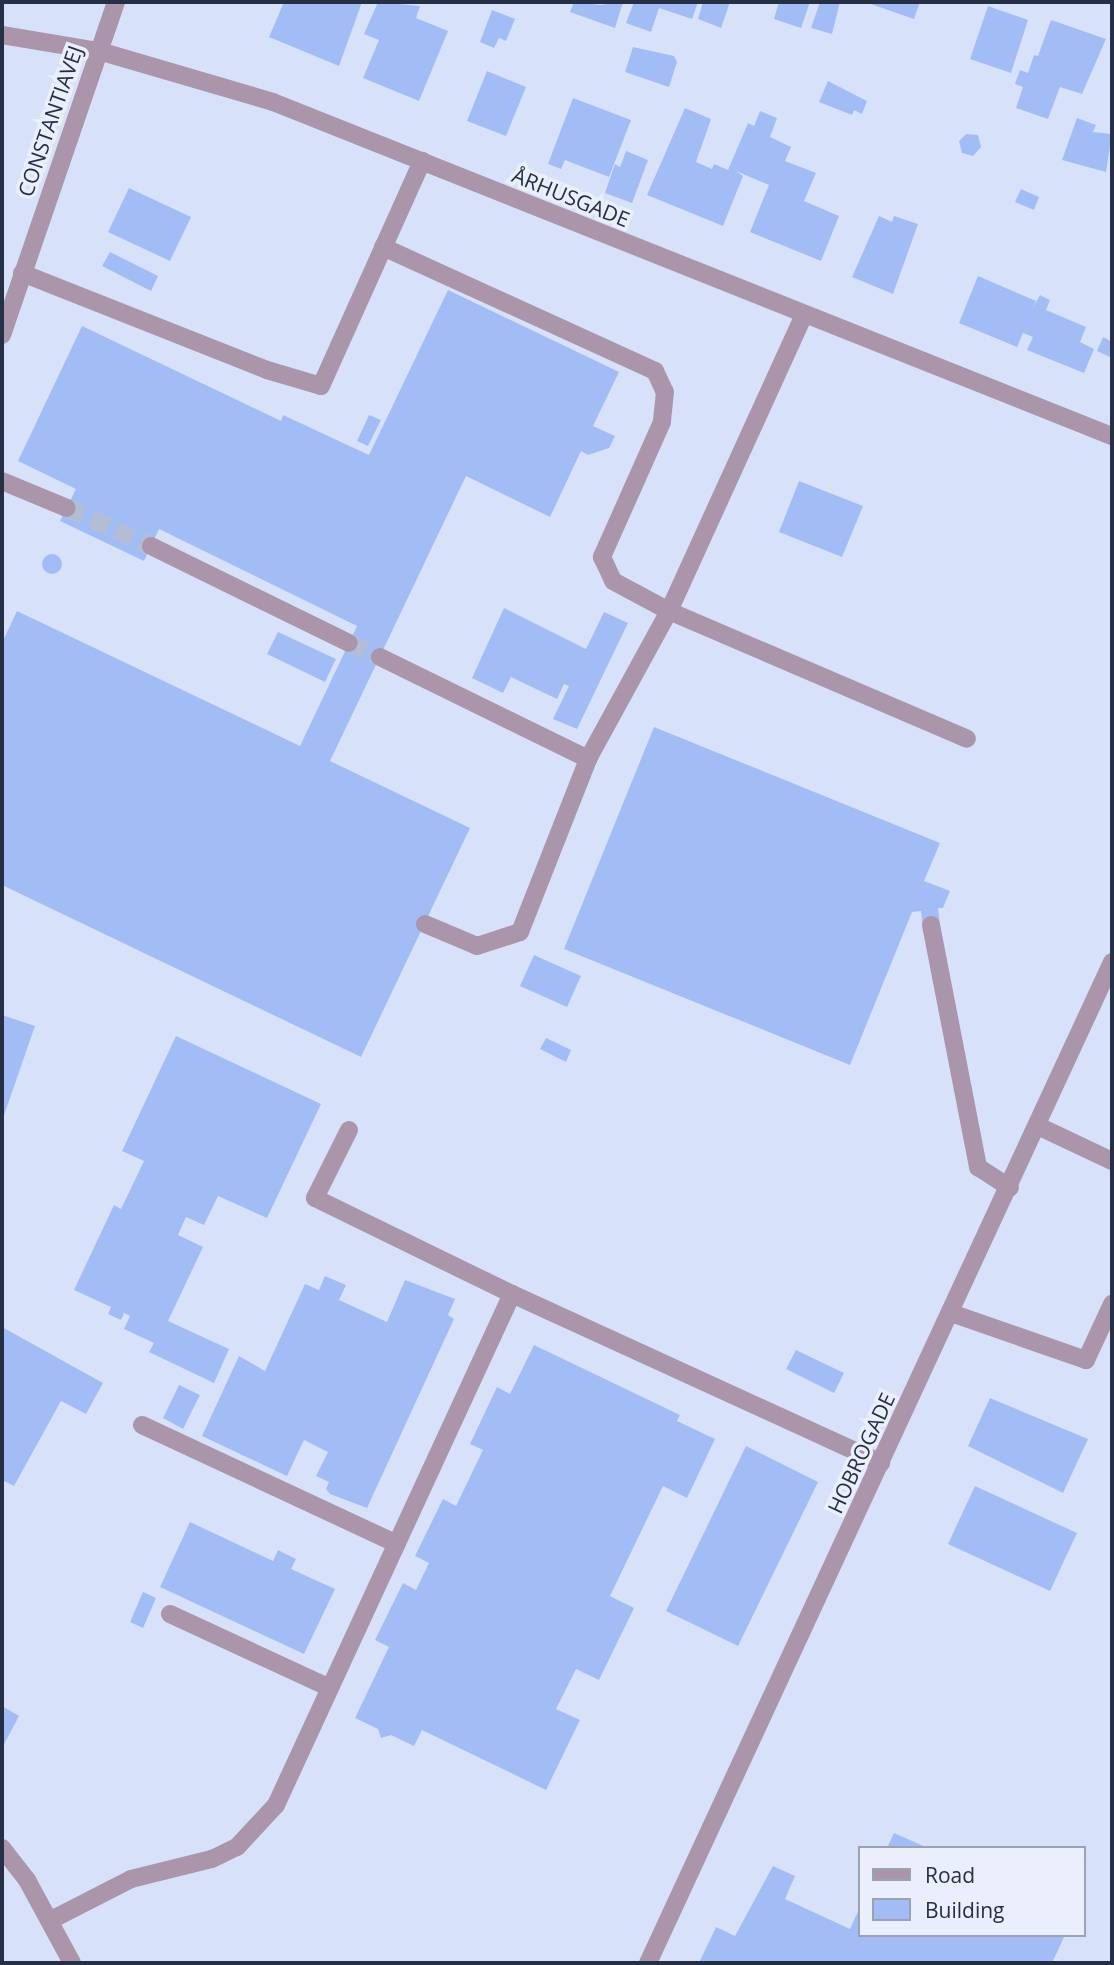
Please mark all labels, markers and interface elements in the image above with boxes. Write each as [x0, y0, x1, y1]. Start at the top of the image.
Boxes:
street label: CONSTANTIAVEJ [12, 42, 88, 200]
street label: ÅRHUSGADE [509, 162, 633, 232]
street label: HOBROGADE [822, 1389, 900, 1517]
legend [858, 1846, 1086, 1937]
text: Road [925, 1861, 975, 1889]
text: Building [925, 1896, 1004, 1924]

